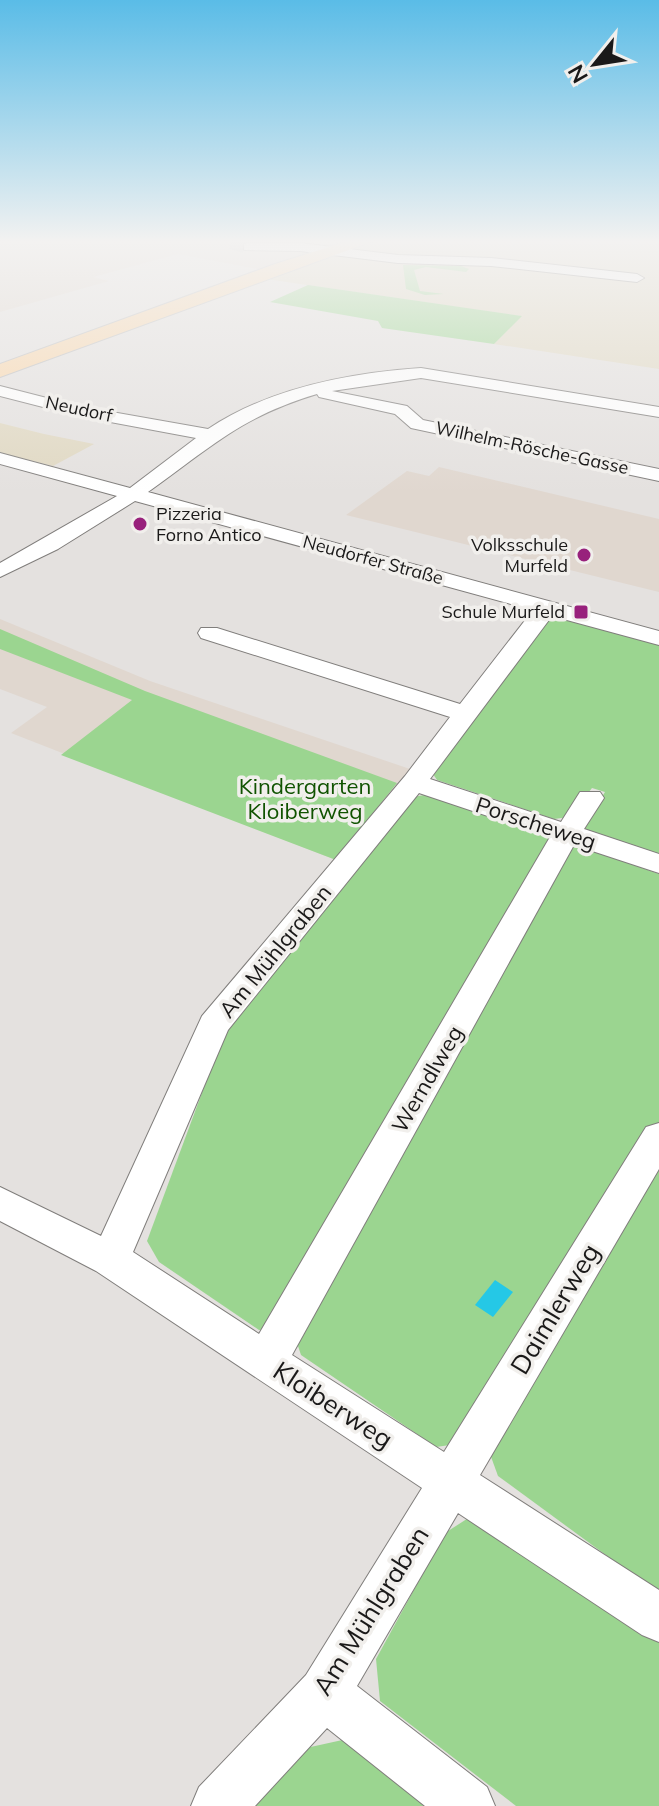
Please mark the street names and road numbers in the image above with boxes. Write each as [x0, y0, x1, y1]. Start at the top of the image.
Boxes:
street label: Neudorf [44, 390, 116, 427]
street label: Wilhelm-Rösche-Gasse [433, 416, 631, 479]
street label: Neudorfer Straße [300, 530, 446, 589]
street label: Porscheweg [472, 790, 600, 856]
street label: Am Mühlgraben [213, 879, 337, 1023]
street label: Werndlweg [385, 1021, 469, 1137]
street label: Daimlerweg [503, 1237, 607, 1380]
street label: Kloiberweg [267, 1354, 399, 1455]
street label: Am Mühlgraben [305, 1520, 436, 1701]

